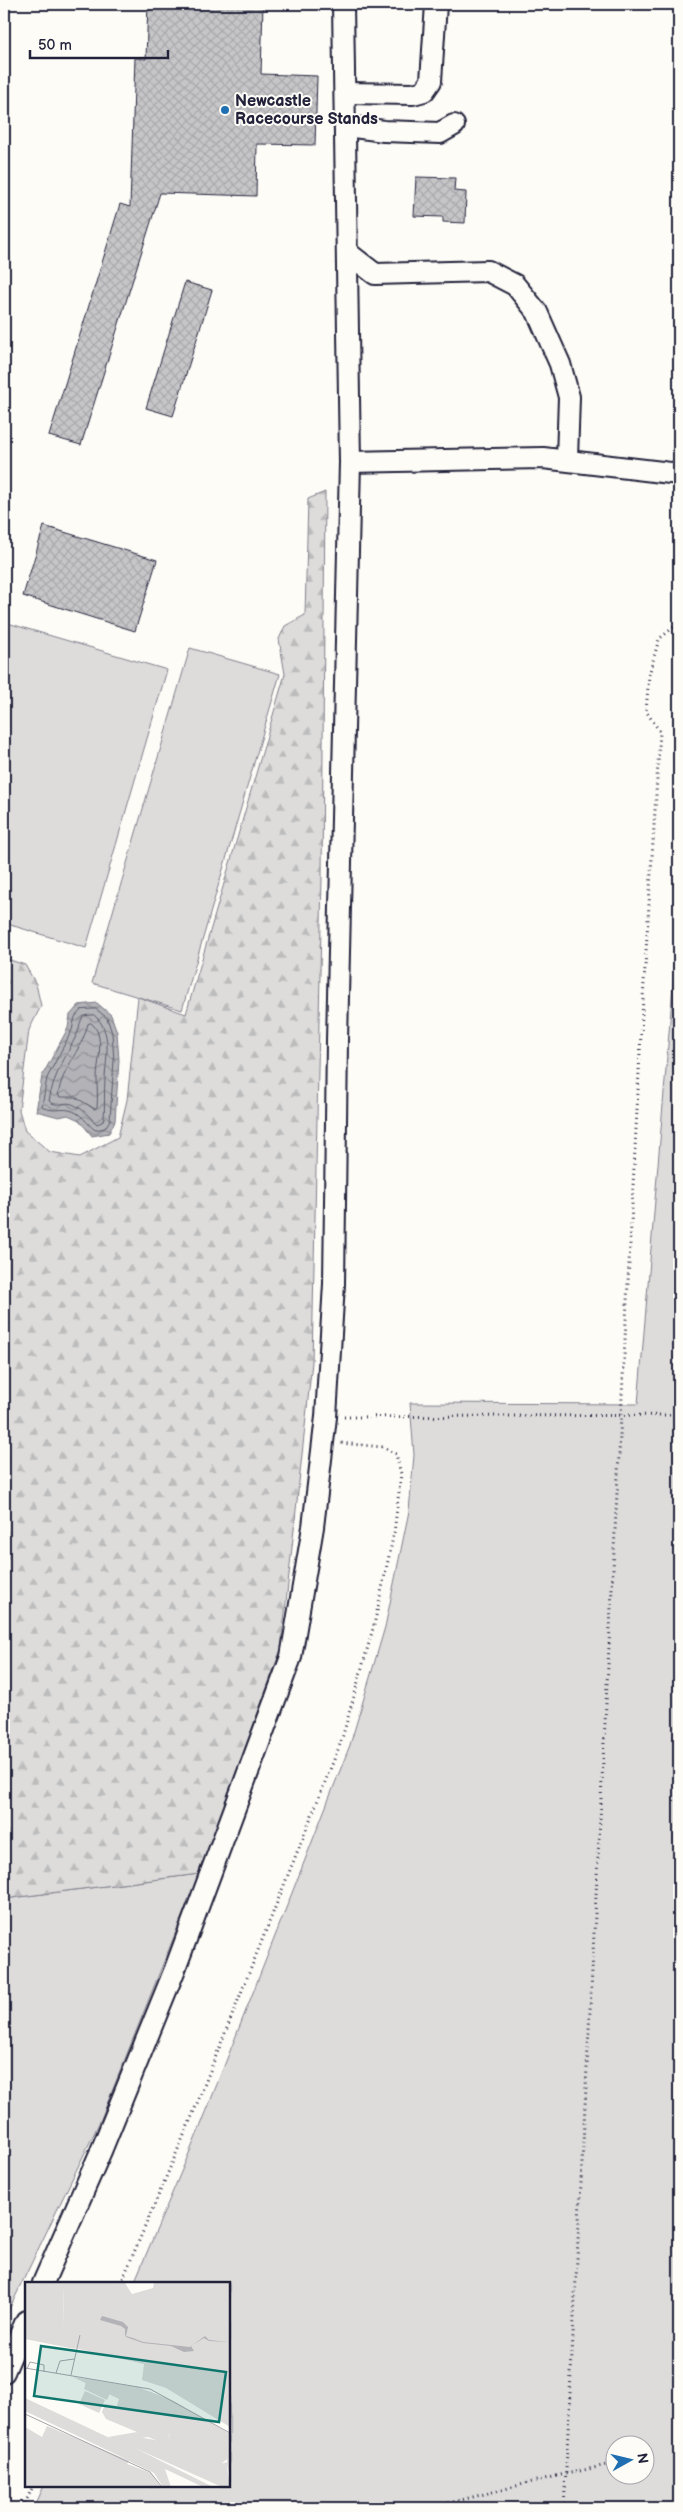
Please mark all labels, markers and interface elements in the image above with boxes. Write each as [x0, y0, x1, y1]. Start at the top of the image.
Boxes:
scale bar [30, 28, 168, 60]
text: 50 m [38, 36, 72, 55]
place label: Newcastle Racecourse Stands [235, 92, 378, 129]
marker: Newcastle Racecourse Stands [219, 104, 231, 116]
inset map [25, 2282, 230, 2487]
north arrow [606, 2434, 656, 2484]
text: N [633, 2452, 652, 2465]

